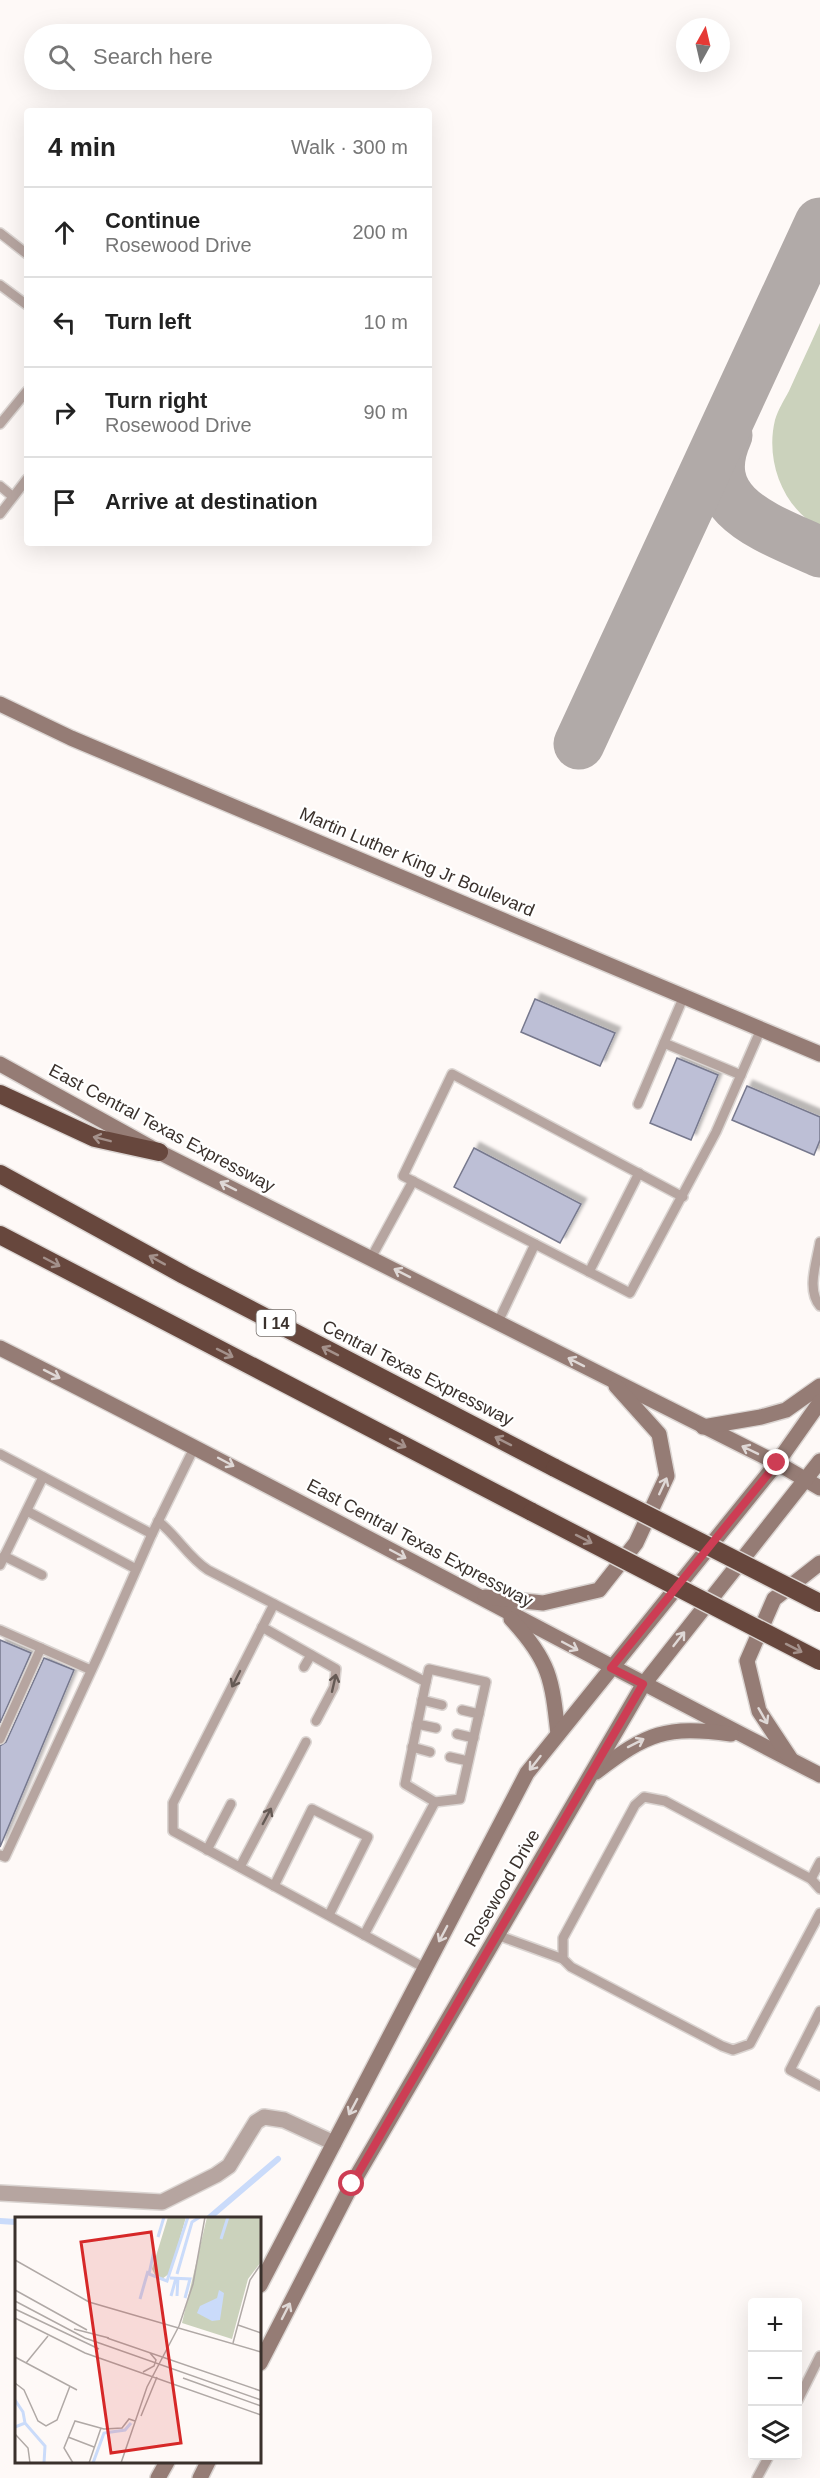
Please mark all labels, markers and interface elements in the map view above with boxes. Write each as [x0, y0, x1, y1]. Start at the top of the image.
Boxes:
north arrow [676, 18, 730, 72]
search box [24, 24, 432, 90]
icon: search [45, 41, 78, 74]
text: Search here [93, 44, 213, 69]
text: 4 min [48, 132, 116, 162]
text: Walk · 300 m [291, 136, 408, 158]
text: Continue [105, 208, 200, 233]
icon: ahead [48, 216, 81, 249]
text: 200 m [352, 221, 408, 243]
text: Rosewood Drive [105, 234, 252, 256]
icon: left [48, 306, 81, 339]
text: Turn left [105, 309, 191, 334]
text: 10 m [364, 311, 408, 333]
text: Turn right [105, 388, 207, 413]
icon: right [48, 396, 81, 429]
text: 90 m [364, 401, 408, 423]
text: Rosewood Drive [105, 414, 252, 436]
icon: arrive [48, 486, 81, 519]
text: Arrive at destination [105, 489, 318, 514]
street label: Martin Luther King Jr Boulevard [297, 803, 537, 921]
street label: East Central Texas Expressway [46, 1060, 278, 1196]
one-way arrow [93, 1133, 112, 1145]
one-way arrow [220, 1180, 237, 1192]
one-way arrow [149, 1254, 166, 1266]
one-way arrow [43, 1257, 61, 1269]
one-way arrow [394, 1267, 412, 1279]
road number: I 14 [256, 1310, 296, 1336]
street label: Central Texas Expressway [319, 1316, 517, 1430]
one-way arrow [321, 1345, 339, 1356]
one-way arrow [215, 1348, 233, 1359]
one-way arrow [567, 1355, 585, 1367]
one-way arrow [43, 1369, 61, 1380]
one-way arrow [494, 1435, 512, 1446]
one-way arrow [388, 1438, 406, 1449]
one-way arrow [742, 1444, 759, 1456]
route end [763, 1449, 789, 1475]
one-way arrow [217, 1457, 235, 1469]
street label: East Central Texas Expressway [304, 1475, 536, 1611]
one-way arrow [657, 1478, 669, 1496]
one-way arrow [574, 1534, 592, 1545]
one-way arrow [389, 1548, 406, 1560]
one-way arrow [673, 1631, 686, 1647]
one-way arrow [561, 1641, 579, 1652]
one-way arrow [785, 1643, 803, 1654]
one-way arrow [229, 1670, 241, 1688]
one-way arrow [328, 1674, 340, 1693]
one-way arrow [758, 1707, 770, 1724]
one-way arrow [627, 1737, 645, 1749]
one-way arrow [529, 1755, 542, 1771]
one-way arrow [262, 1807, 273, 1825]
street label: Rosewood Drive [460, 1826, 544, 1950]
one-way arrow [437, 1925, 448, 1943]
one-way arrow [346, 2098, 358, 2116]
route start [338, 2170, 364, 2196]
inset map [15, 2217, 261, 2463]
map controls [748, 2298, 802, 2460]
button: + [748, 2298, 802, 2352]
one-way arrow [281, 2302, 293, 2320]
button: − [748, 2352, 802, 2406]
button: layers [748, 2406, 802, 2460]

